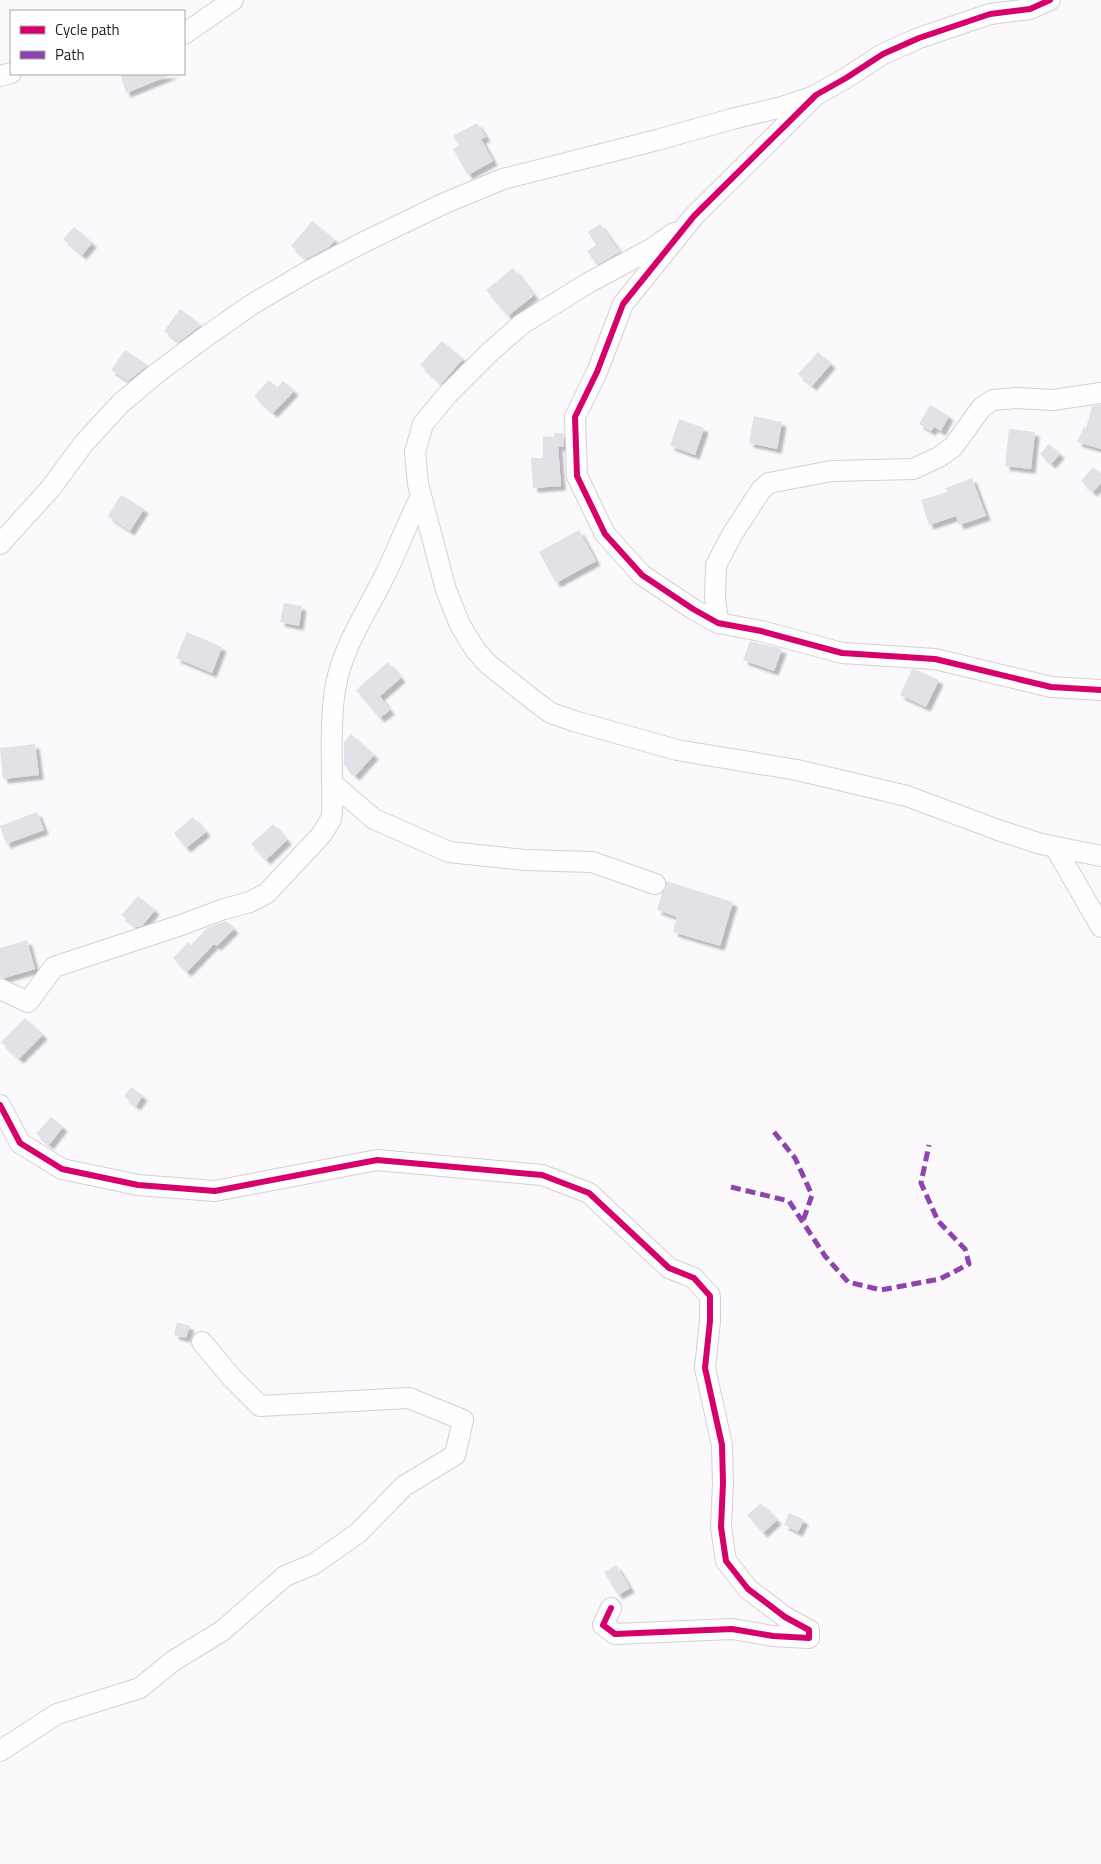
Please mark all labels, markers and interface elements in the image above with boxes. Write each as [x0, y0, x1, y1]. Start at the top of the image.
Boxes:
legend [10, 10, 185, 75]
text: Cycle path [55, 18, 120, 41]
text: Path [55, 43, 85, 66]

